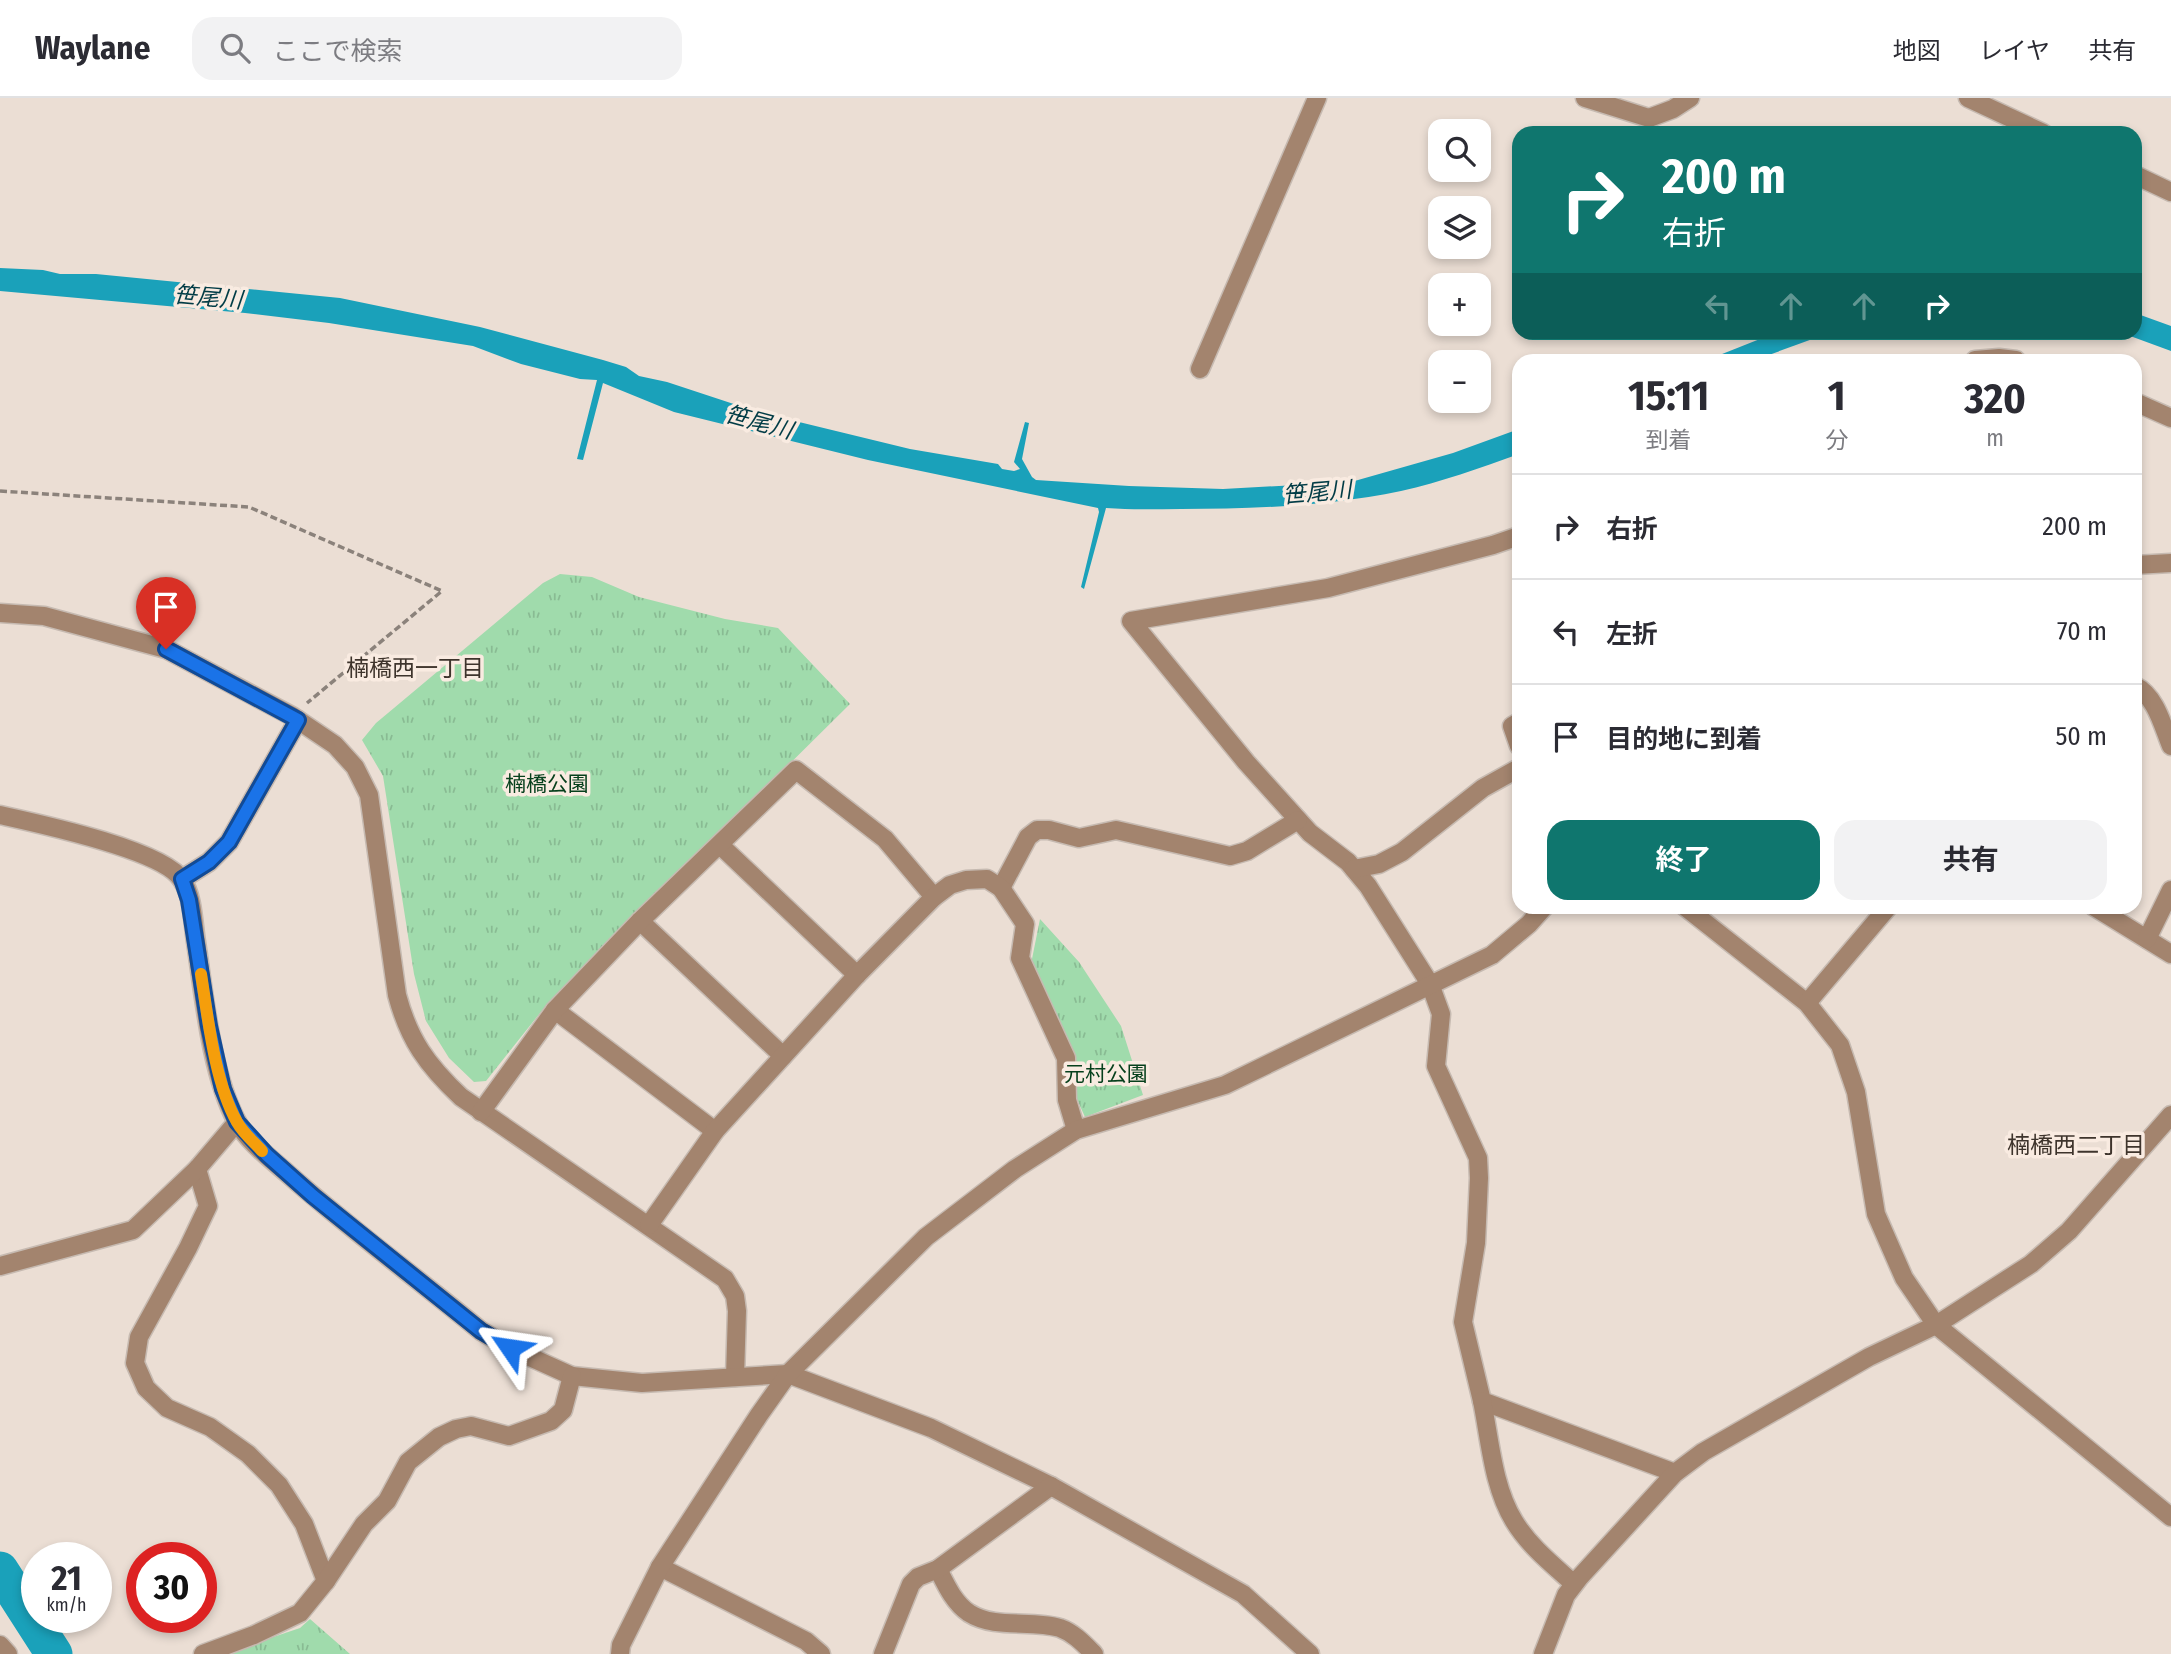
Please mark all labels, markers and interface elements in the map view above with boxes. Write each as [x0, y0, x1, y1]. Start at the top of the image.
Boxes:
search box [192, 17, 682, 80]
text: Waylane [35, 28, 150, 68]
icon: search [216, 29, 254, 67]
text: ここで検索 [272, 36, 402, 67]
text: 地図 [1893, 37, 1941, 65]
text: レイヤ [1979, 37, 2050, 65]
text: 共有 [2088, 37, 2136, 65]
map controls [1428, 119, 1491, 413]
button: search [1428, 119, 1491, 182]
text: 200 m [1662, 147, 1786, 206]
icon: right [1547, 154, 1638, 245]
button: layers [1428, 196, 1491, 259]
text: 右折 [1662, 214, 1726, 252]
button: + [1428, 273, 1491, 336]
water label: 笹尾川 [172, 280, 247, 314]
icon: left [1699, 287, 1737, 325]
icon: ahead [1772, 287, 1810, 325]
icon: ahead [1845, 287, 1883, 325]
icon: right [1918, 287, 1956, 325]
button: − [1428, 350, 1491, 413]
text: 15:11 [1628, 371, 1709, 421]
text: 1 [1828, 371, 1846, 421]
text: 320 [1964, 374, 2026, 424]
water label: 笹尾川 [722, 400, 799, 445]
text: m [1986, 424, 2004, 452]
text: 到着 [1646, 426, 1692, 454]
text: 分 [1825, 426, 1848, 454]
water label: 笹尾川 [1281, 475, 1356, 509]
icon: right [1547, 508, 1585, 546]
text: 200 m [2042, 511, 2107, 542]
text: 右折 [1606, 514, 1658, 545]
pin [136, 577, 196, 649]
icon: arrive [147, 588, 185, 626]
icon: left [1547, 613, 1585, 651]
text: 70 m [2057, 616, 2107, 647]
text: 左折 [1606, 619, 1658, 650]
district label: 楠橋西一丁目 [346, 654, 484, 682]
icon: arrive [1547, 718, 1585, 756]
text: 50 m [2055, 721, 2107, 752]
text: 目的地に到着 [1606, 724, 1762, 755]
park label: 楠橋公園 [505, 771, 589, 797]
button: 終了 [1547, 820, 1820, 900]
button: 共有 [1834, 820, 2107, 900]
park label: 元村公園 [1064, 1061, 1148, 1087]
district label: 楠橋西二丁目 [2007, 1131, 2145, 1159]
position arrow [473, 1311, 547, 1385]
speed limit sign: 30 [126, 1542, 217, 1633]
text: 21 [51, 1557, 82, 1599]
text: km/h [46, 1594, 87, 1616]

